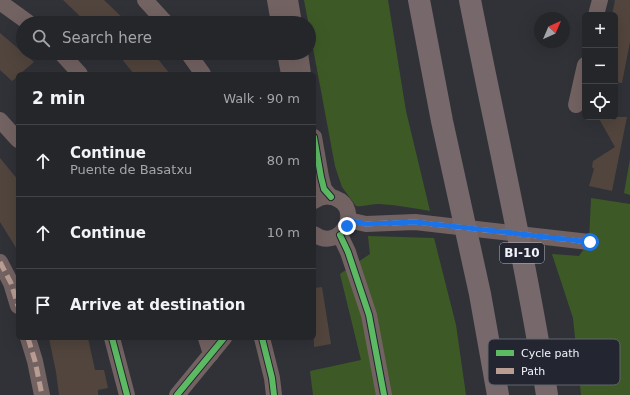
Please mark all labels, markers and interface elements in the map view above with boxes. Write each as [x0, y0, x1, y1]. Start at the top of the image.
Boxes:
north arrow [534, 12, 570, 48]
map controls [582, 12, 618, 120]
button: + [582, 12, 618, 48]
search box [16, 16, 316, 60]
icon: search [30, 27, 52, 49]
text: Search here [62, 29, 152, 47]
button: − [582, 48, 618, 84]
button: locate [582, 84, 618, 120]
text: 2 min [32, 88, 85, 108]
text: Walk · 90 m [223, 91, 300, 106]
text: Continue [70, 144, 146, 162]
icon: ahead [32, 150, 54, 172]
text: 80 m [267, 153, 300, 168]
text: Puente de Basatxu [70, 162, 192, 177]
route end [338, 217, 356, 235]
icon: ahead [32, 222, 54, 244]
text: Continue [70, 224, 146, 242]
text: 10 m [267, 225, 300, 240]
route start [581, 233, 599, 251]
road number: BI-10 [500, 243, 544, 263]
icon: arrive [32, 294, 54, 316]
text: Arrive at destination [70, 296, 245, 314]
legend [488, 339, 620, 385]
text: Cycle path [521, 347, 580, 360]
text: Path [521, 365, 545, 378]

